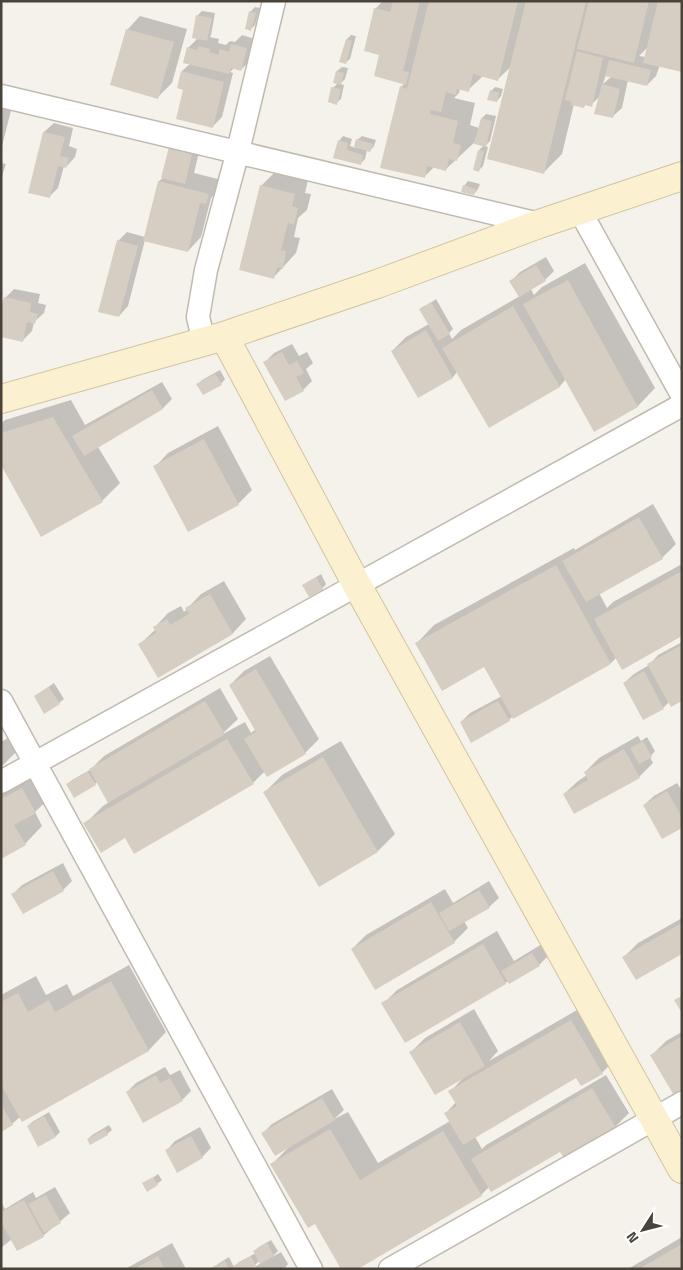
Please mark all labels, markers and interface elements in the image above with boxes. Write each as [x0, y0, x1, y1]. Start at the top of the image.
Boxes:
north arrow [618, 1205, 668, 1255]
text: N [621, 1228, 643, 1248]

